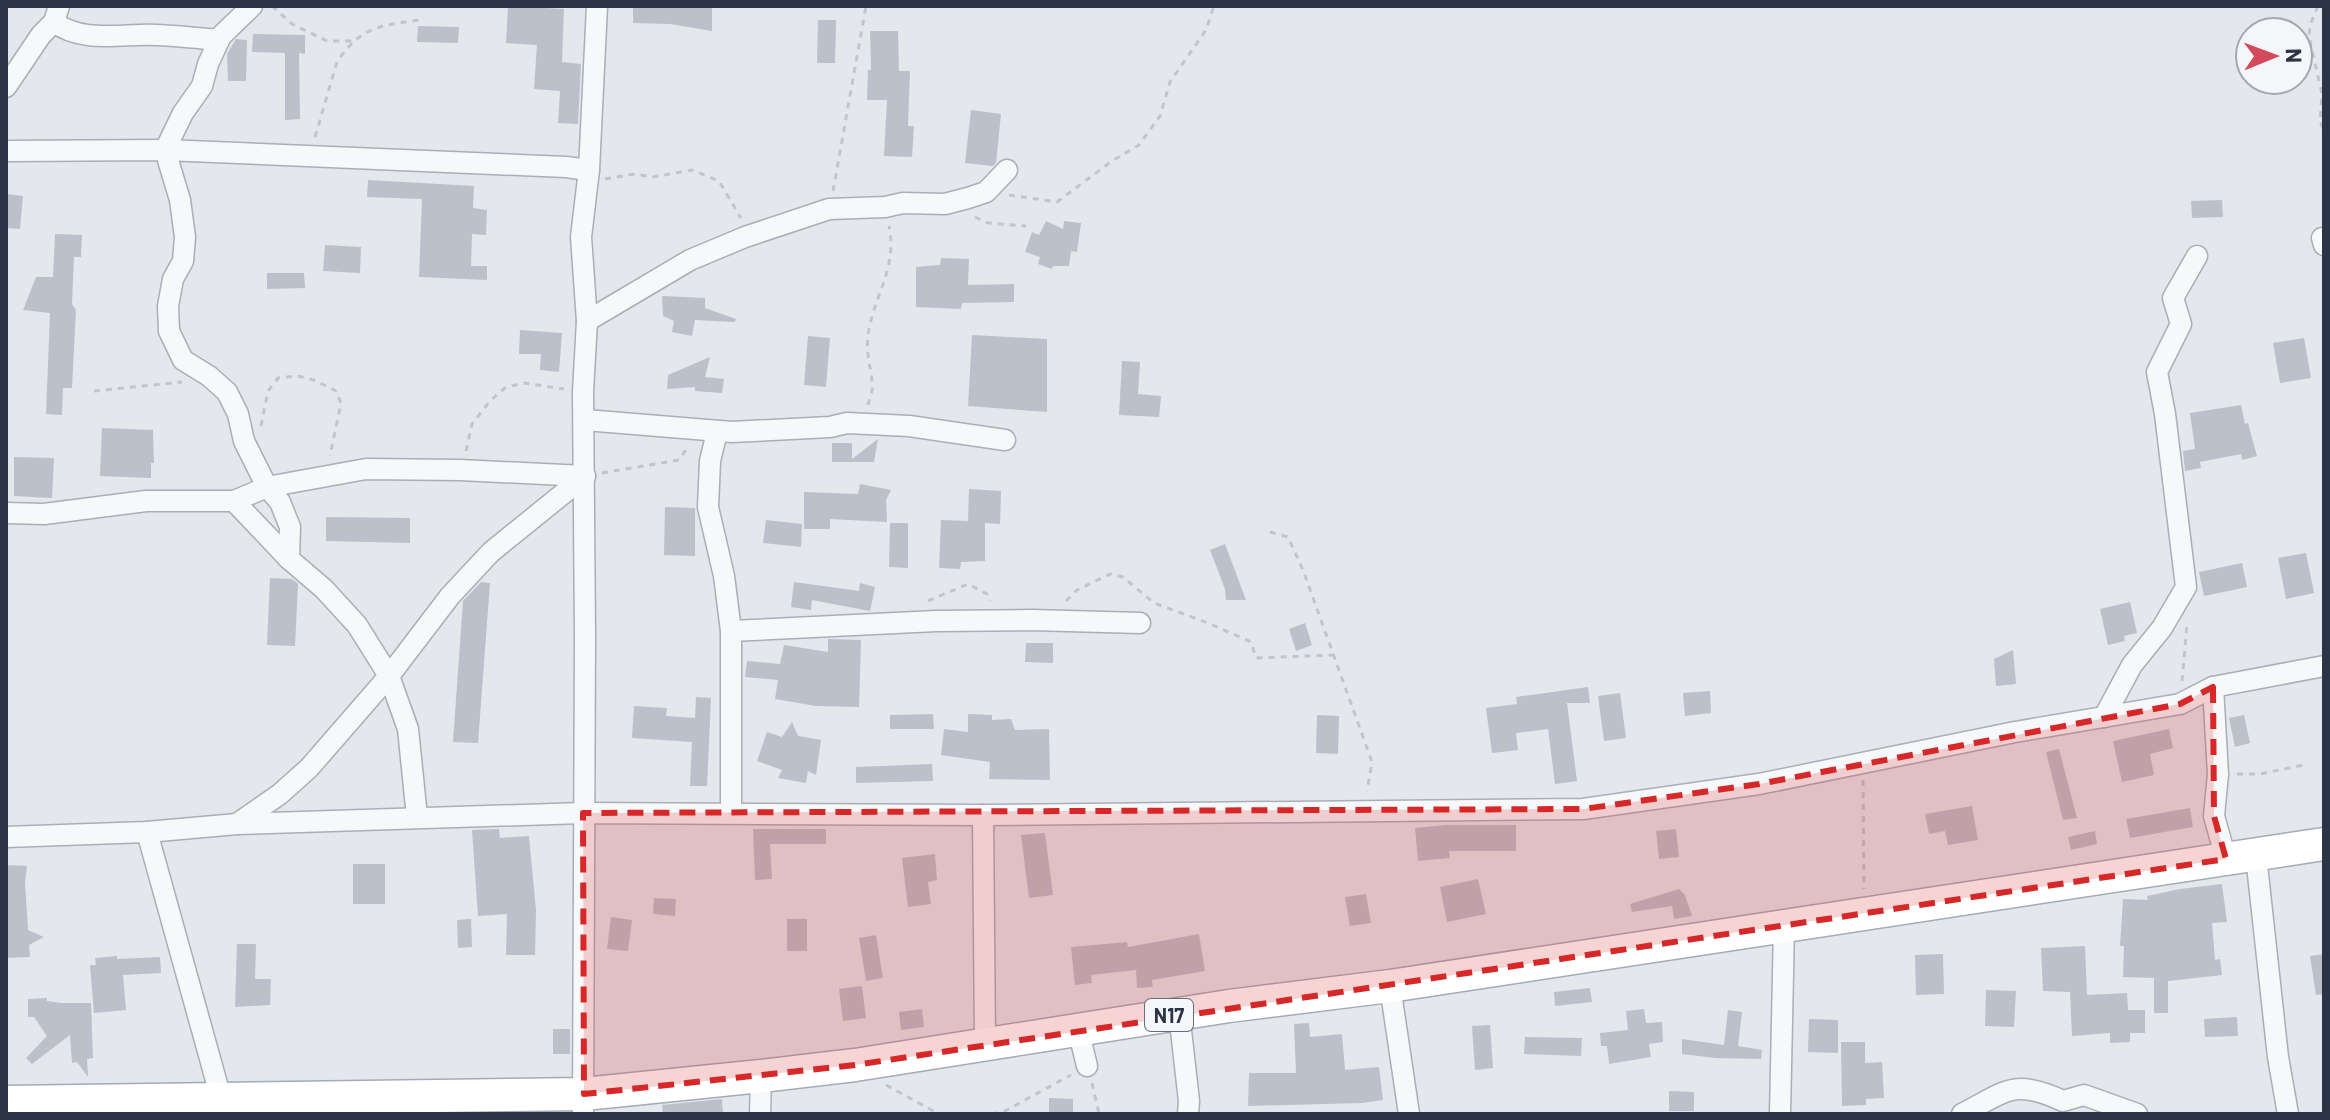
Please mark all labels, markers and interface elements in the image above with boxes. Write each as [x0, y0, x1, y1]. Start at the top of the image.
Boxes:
north arrow [2234, 16, 2314, 96]
text: N [2282, 48, 2308, 63]
road number: N17 [1145, 999, 1193, 1031]

